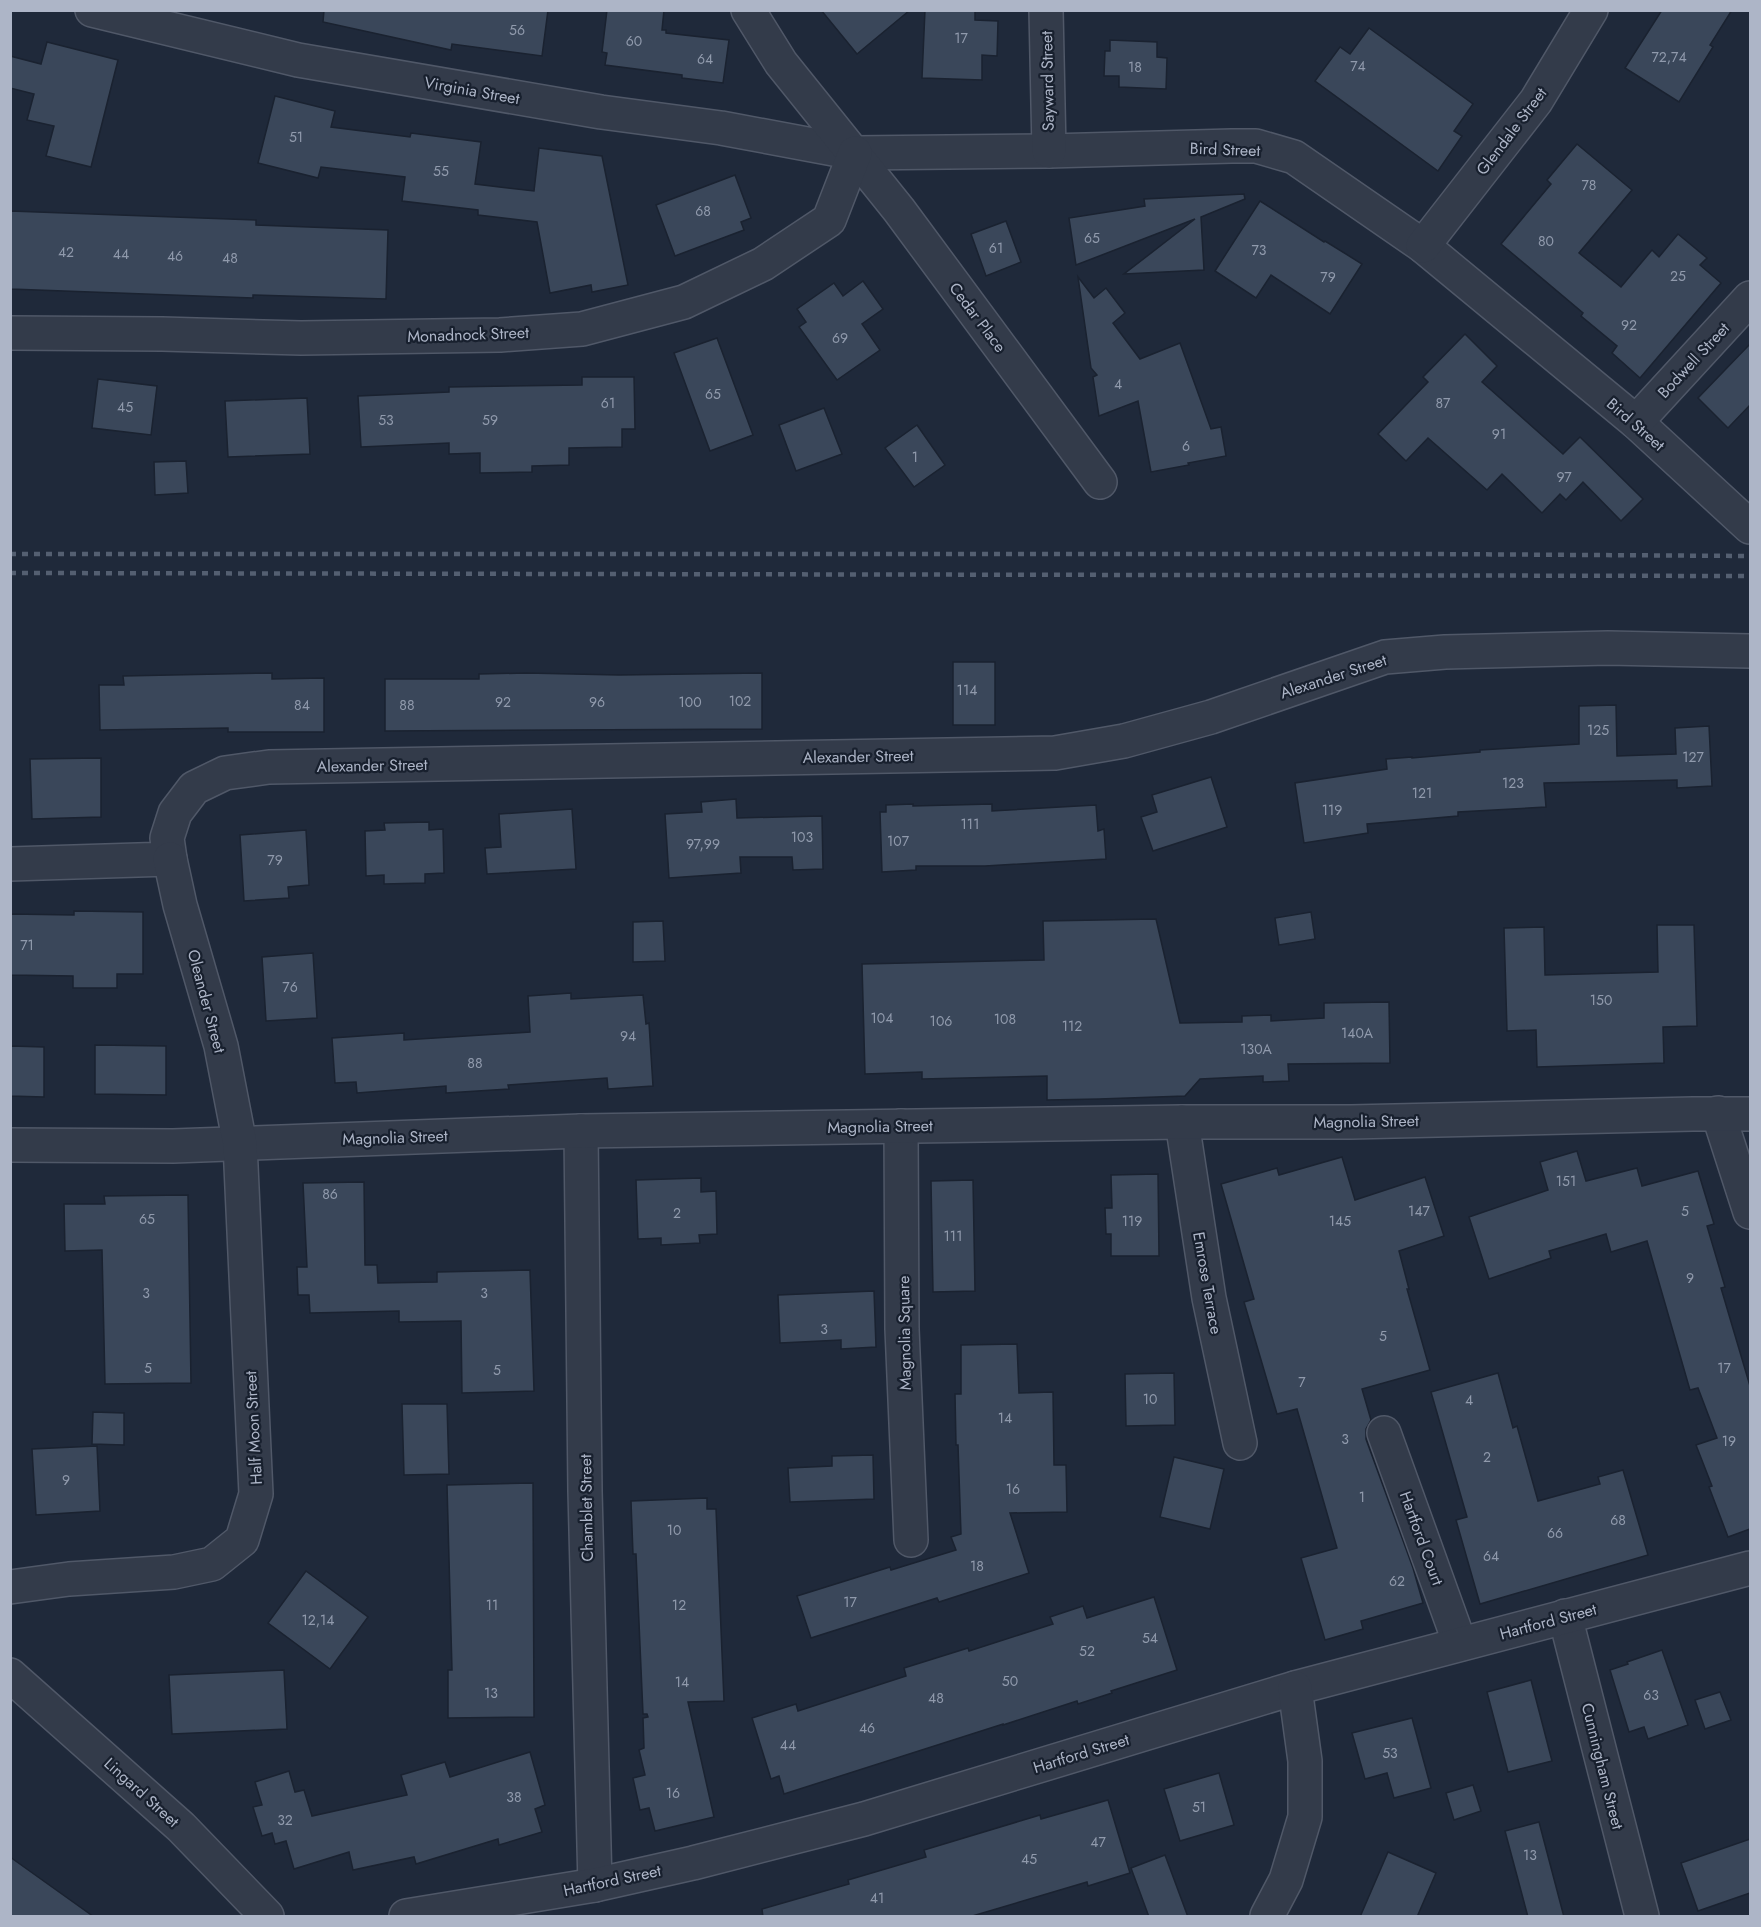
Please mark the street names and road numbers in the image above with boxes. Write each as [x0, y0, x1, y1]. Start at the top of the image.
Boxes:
street label: Sayward Street [1035, 31, 1060, 131]
street label: Virginia Street [422, 71, 522, 110]
street label: Glendale Street [1471, 83, 1552, 180]
street label: Bird Street [1189, 137, 1261, 162]
street label: Cedar Place [944, 277, 1012, 357]
street label: Bodwell Street [1652, 317, 1735, 403]
street label: Monadnock Street [407, 321, 529, 348]
street label: Bird Street [1601, 393, 1670, 456]
street label: Alexander Street [1277, 648, 1390, 705]
street label: Alexander Street [802, 744, 914, 769]
street label: Alexander Street [316, 753, 428, 778]
street label: Oleander Street [182, 947, 231, 1056]
street label: Magnolia Street [1313, 1109, 1419, 1134]
street label: Magnolia Street [827, 1114, 933, 1139]
street label: Magnolia Street [342, 1124, 448, 1151]
street label: Emrose Terrace [1187, 1230, 1228, 1336]
street label: Magnolia Square [892, 1275, 917, 1391]
street label: Half Moon Street [239, 1370, 268, 1486]
street label: Chamblet Street [574, 1454, 599, 1562]
street label: Hartford Court [1394, 1488, 1449, 1589]
street label: Hartford Street [1497, 1597, 1599, 1645]
street label: Cunningham Street [1576, 1701, 1629, 1832]
street label: Hartford Street [1030, 1728, 1132, 1779]
street label: Lingard Street [99, 1752, 184, 1833]
street label: Hartford Street [561, 1859, 663, 1902]

